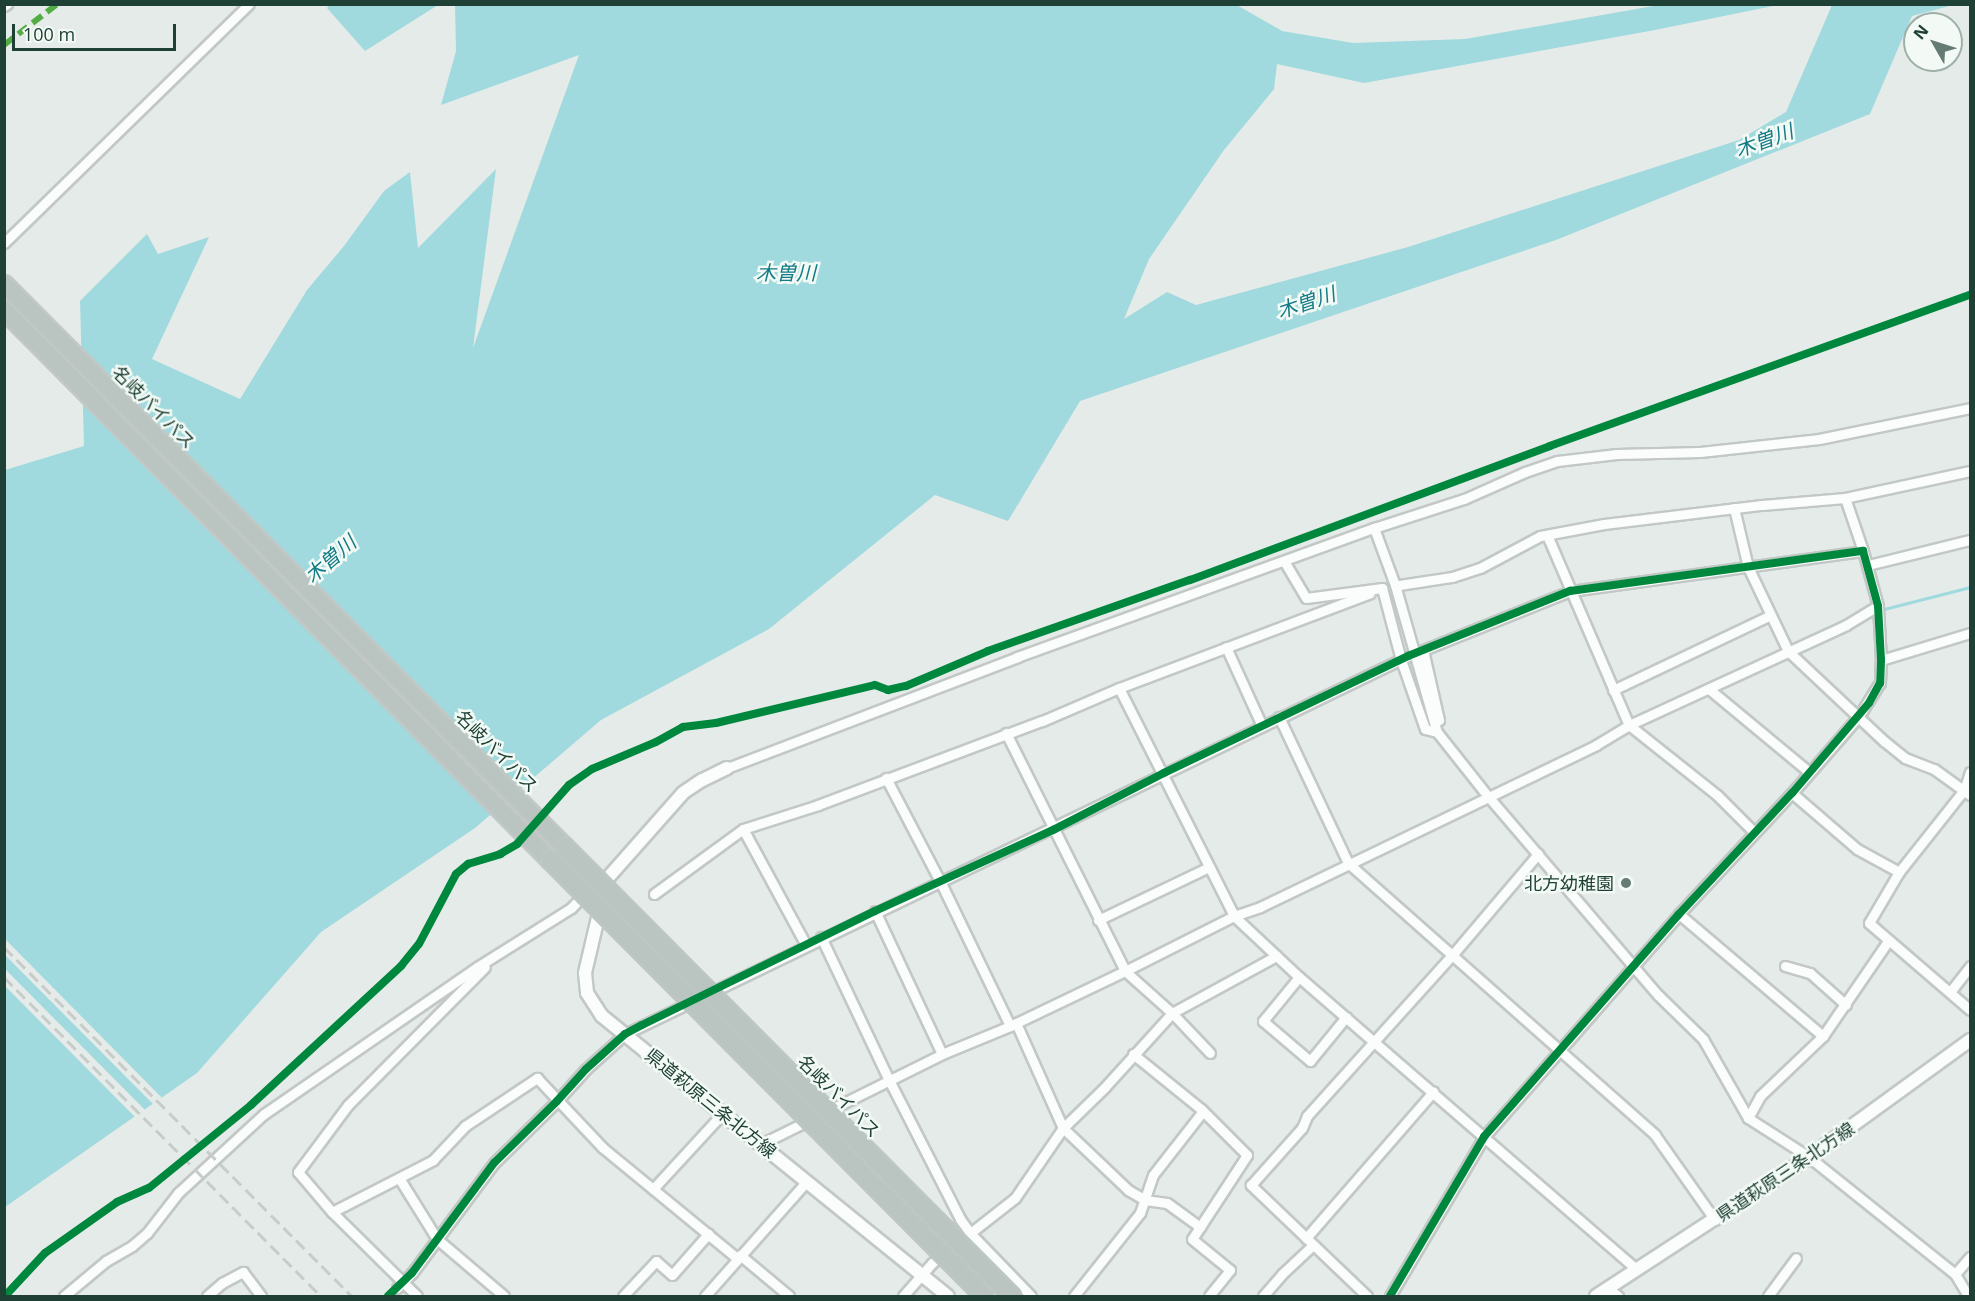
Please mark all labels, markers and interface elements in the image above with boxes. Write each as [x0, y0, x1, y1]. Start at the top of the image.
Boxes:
scale bar [15, 12, 178, 50]
north arrow [1903, 12, 1963, 72]
text: N [1908, 20, 1933, 44]
text: 100 m [23, 22, 75, 46]
water label: 木曽川 [1732, 118, 1796, 162]
water label: 木曽川 [756, 260, 816, 284]
water label: 木曽川 [1274, 281, 1338, 323]
street label: 名岐バイパス [108, 361, 200, 453]
water label: 木曽川 [299, 530, 361, 588]
street label: 名岐バイパス [451, 705, 543, 797]
place label: 北方幼稚園 [1524, 872, 1614, 894]
marker: 北方幼稚園 [1619, 876, 1633, 890]
street label: 県道萩原三条北方線 [641, 1044, 781, 1162]
street label: 名岐バイパス [793, 1050, 885, 1142]
street label: 県道萩原三条北方線 [1712, 1118, 1858, 1226]

